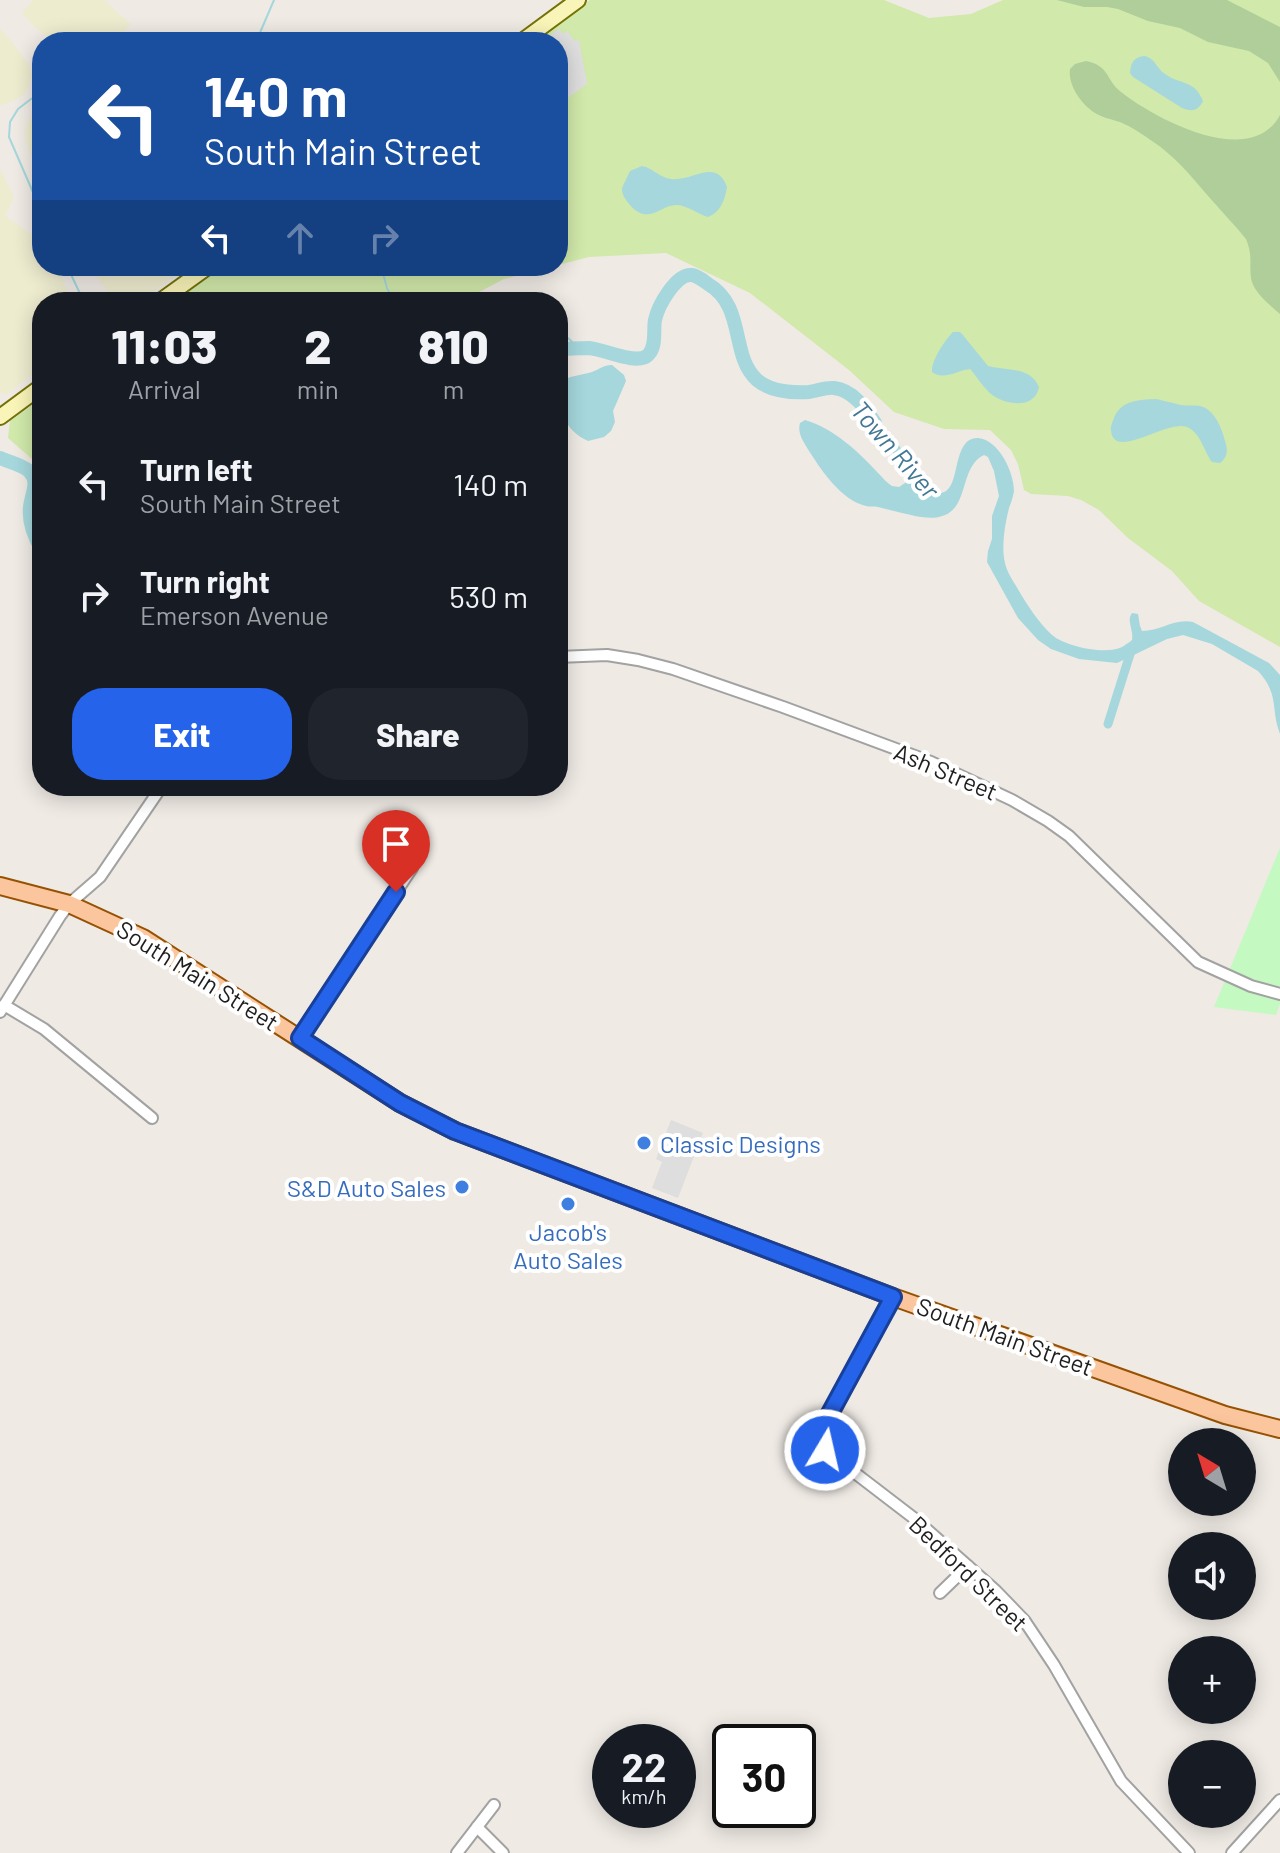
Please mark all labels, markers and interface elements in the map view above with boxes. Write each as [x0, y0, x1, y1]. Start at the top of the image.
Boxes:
text: 140 m [204, 61, 348, 128]
icon: left [72, 64, 176, 168]
text: South Main Street [204, 129, 482, 172]
icon: left [194, 216, 238, 260]
icon: ahead [278, 216, 322, 260]
icon: right [362, 216, 406, 260]
text: 11:03 [111, 316, 217, 374]
text: 2 [304, 316, 331, 374]
text: 810 [418, 316, 489, 374]
text: Arrival [128, 373, 201, 404]
text: min [297, 373, 339, 404]
text: m [443, 373, 464, 404]
water label: Town River [845, 394, 947, 505]
text: Turn left [140, 451, 253, 487]
icon: left [72, 462, 116, 506]
text: 140 m [453, 466, 528, 502]
text: South Main Street [140, 487, 341, 518]
text: Turn right [140, 563, 270, 599]
icon: right [72, 574, 116, 618]
text: 530 m [449, 578, 528, 614]
text: Emerson Avenue [140, 599, 329, 630]
button: Exit [72, 688, 292, 780]
button: Share [308, 688, 528, 780]
street label: Ash Street [890, 736, 1002, 806]
pin [362, 810, 430, 892]
icon: arrive [374, 822, 418, 866]
street label: South Main Street [112, 914, 284, 1036]
place label: Classic Designs [660, 1129, 821, 1158]
marker: Classic Designs [635, 1134, 653, 1152]
place label: S&D Auto Sales [287, 1173, 446, 1202]
marker: S&D Auto Sales [453, 1178, 471, 1196]
marker: Jacob's Auto Sales [559, 1195, 577, 1213]
place label: Jacob's Auto Sales [513, 1217, 623, 1274]
street label: South Main Street [913, 1291, 1097, 1381]
position arrow [783, 1408, 867, 1492]
north arrow [1168, 1428, 1256, 1516]
map controls [1168, 1428, 1256, 1828]
street label: Bedford Street [904, 1509, 1034, 1637]
button: sound [1168, 1532, 1256, 1620]
button: + [1168, 1636, 1256, 1724]
speed limit sign: 30 [712, 1724, 816, 1828]
button: − [1168, 1740, 1256, 1828]
text: 22 [622, 1742, 666, 1790]
text: km/h [621, 1784, 667, 1808]

